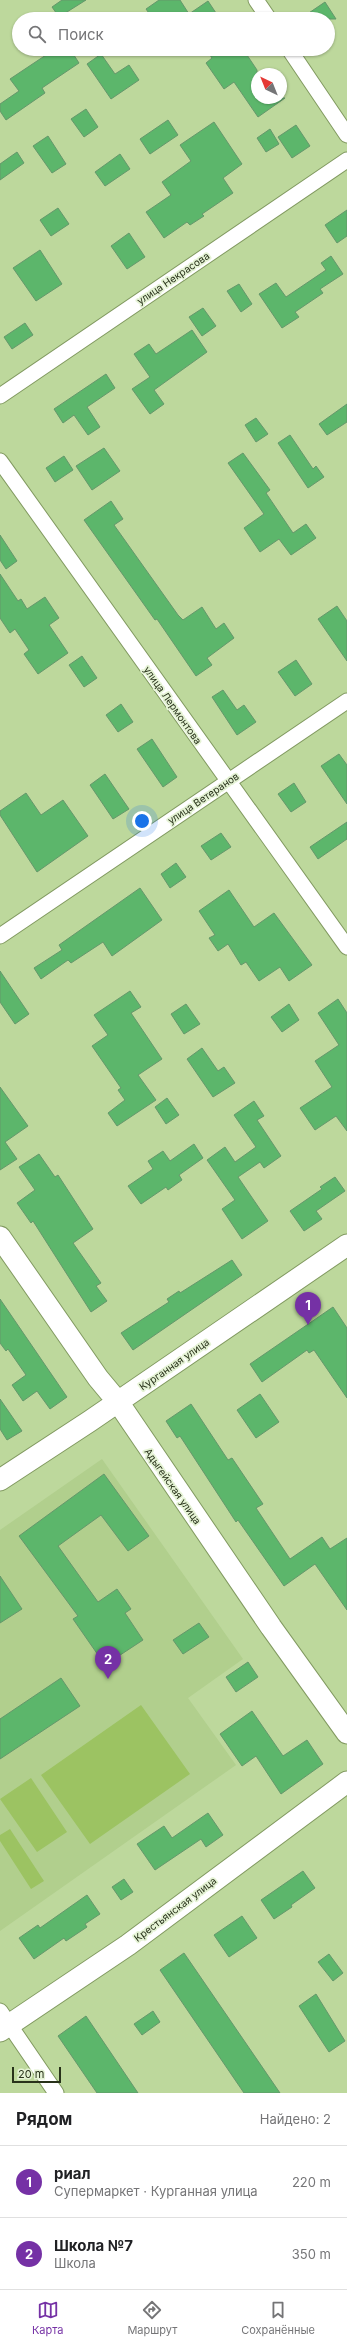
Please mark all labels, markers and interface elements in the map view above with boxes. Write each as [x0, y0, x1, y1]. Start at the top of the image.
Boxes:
search box [12, 12, 335, 56]
icon: search [26, 23, 48, 45]
text: Поиск [58, 25, 104, 44]
north arrow [251, 68, 287, 104]
street label: улица Некрасова [135, 249, 211, 307]
street label: улица Лермонтова [142, 664, 204, 746]
street label: улица Ветеранов [165, 770, 241, 826]
your location [132, 811, 152, 831]
pin: 1 [295, 1292, 321, 1325]
street label: Курганная улица [137, 1335, 211, 1393]
street label: Адыгейская улица [142, 1446, 204, 1526]
pin: 2 [95, 1646, 121, 1679]
street label: Крестьянская улица [132, 1874, 218, 1944]
scale bar [12, 2065, 61, 2084]
text: 20 m [18, 2067, 44, 2081]
text: Рядом [16, 2109, 72, 2129]
text: Найдено: 2 [260, 2111, 331, 2127]
text: риал [54, 2164, 91, 2183]
text: 1 [26, 2174, 32, 2190]
text: 220 m [292, 2174, 331, 2190]
text: Супермаркет · Курганная улица [54, 2183, 258, 2199]
text: Школа №7 [54, 2236, 133, 2255]
text: 2 [25, 2246, 33, 2262]
text: 350 m [292, 2246, 331, 2262]
text: Школа [54, 2255, 96, 2271]
tab: Карта [32, 2299, 64, 2337]
tab: Маршрут [127, 2299, 177, 2337]
tab: Сохранённые [241, 2299, 315, 2337]

